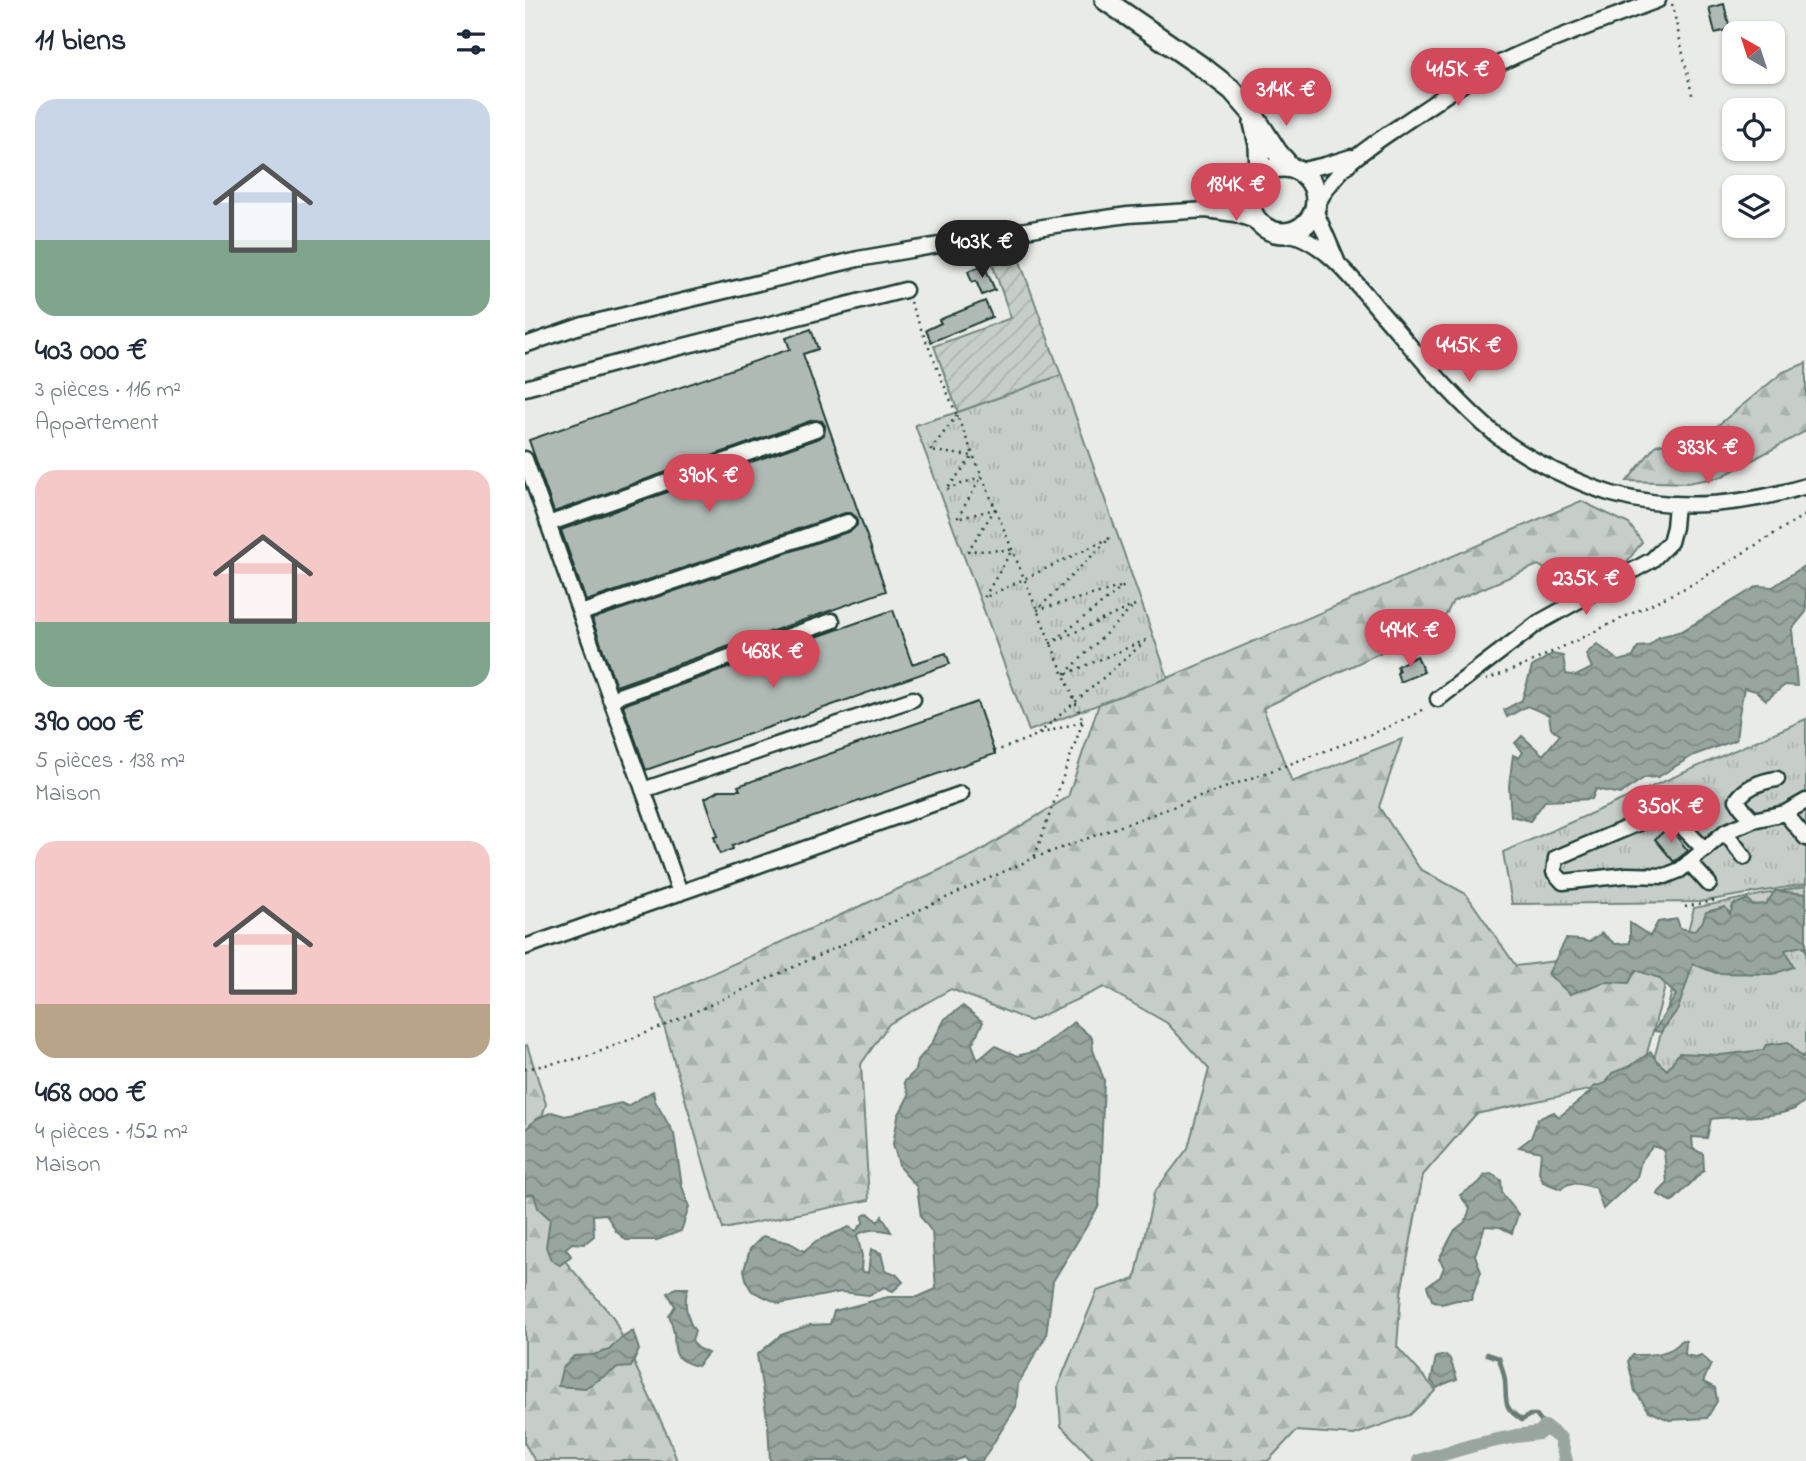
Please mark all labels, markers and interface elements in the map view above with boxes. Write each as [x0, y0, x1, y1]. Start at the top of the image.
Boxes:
text: 11 biens [35, 20, 126, 64]
north arrow [1722, 21, 1785, 84]
map controls [1722, 21, 1785, 238]
icon: filters [452, 23, 490, 61]
pin: 415K € [1401, 48, 1515, 108]
text: 415K € [1427, 54, 1489, 87]
pin: 314K € [1229, 68, 1343, 128]
text: 314K € [1256, 74, 1316, 107]
button: locate [1722, 98, 1785, 161]
icon: home [200, 145, 326, 271]
pin: 184K € [1179, 164, 1293, 223]
text: 184K € [1207, 169, 1265, 202]
button: layers [1722, 175, 1785, 238]
pin: 403K € [925, 220, 1039, 280]
text: 403K € [951, 226, 1013, 259]
pin: 445K € [1412, 324, 1526, 384]
text: 403 000 € [35, 330, 148, 374]
text: 445K € [1436, 330, 1502, 363]
text: 3 pièces · 116 m² [35, 374, 181, 407]
text: Appartement [35, 407, 159, 440]
pin: 383K € [1651, 426, 1765, 486]
text: 383K € [1678, 432, 1738, 465]
pin: 390K € [652, 454, 766, 514]
text: 390K € [679, 460, 739, 493]
icon: home [200, 516, 326, 642]
pin: 235K € [1529, 558, 1643, 617]
text: 235K € [1552, 563, 1620, 596]
pin: 494K € [1353, 610, 1467, 669]
text: 494K € [1381, 615, 1439, 648]
pin: 468K € [716, 630, 830, 690]
text: 468K € [742, 636, 804, 669]
text: 390 000 € [35, 701, 144, 745]
text: 5 pièces · 138 m² [35, 745, 185, 778]
text: Maison [35, 778, 101, 811]
pin: 350K € [1614, 786, 1728, 845]
text: 350K € [1638, 791, 1704, 824]
icon: home [200, 887, 326, 1013]
text: 468 000 € [35, 1072, 147, 1116]
text: 4 pièces · 152 m² [35, 1116, 188, 1149]
text: Maison [35, 1149, 101, 1182]

